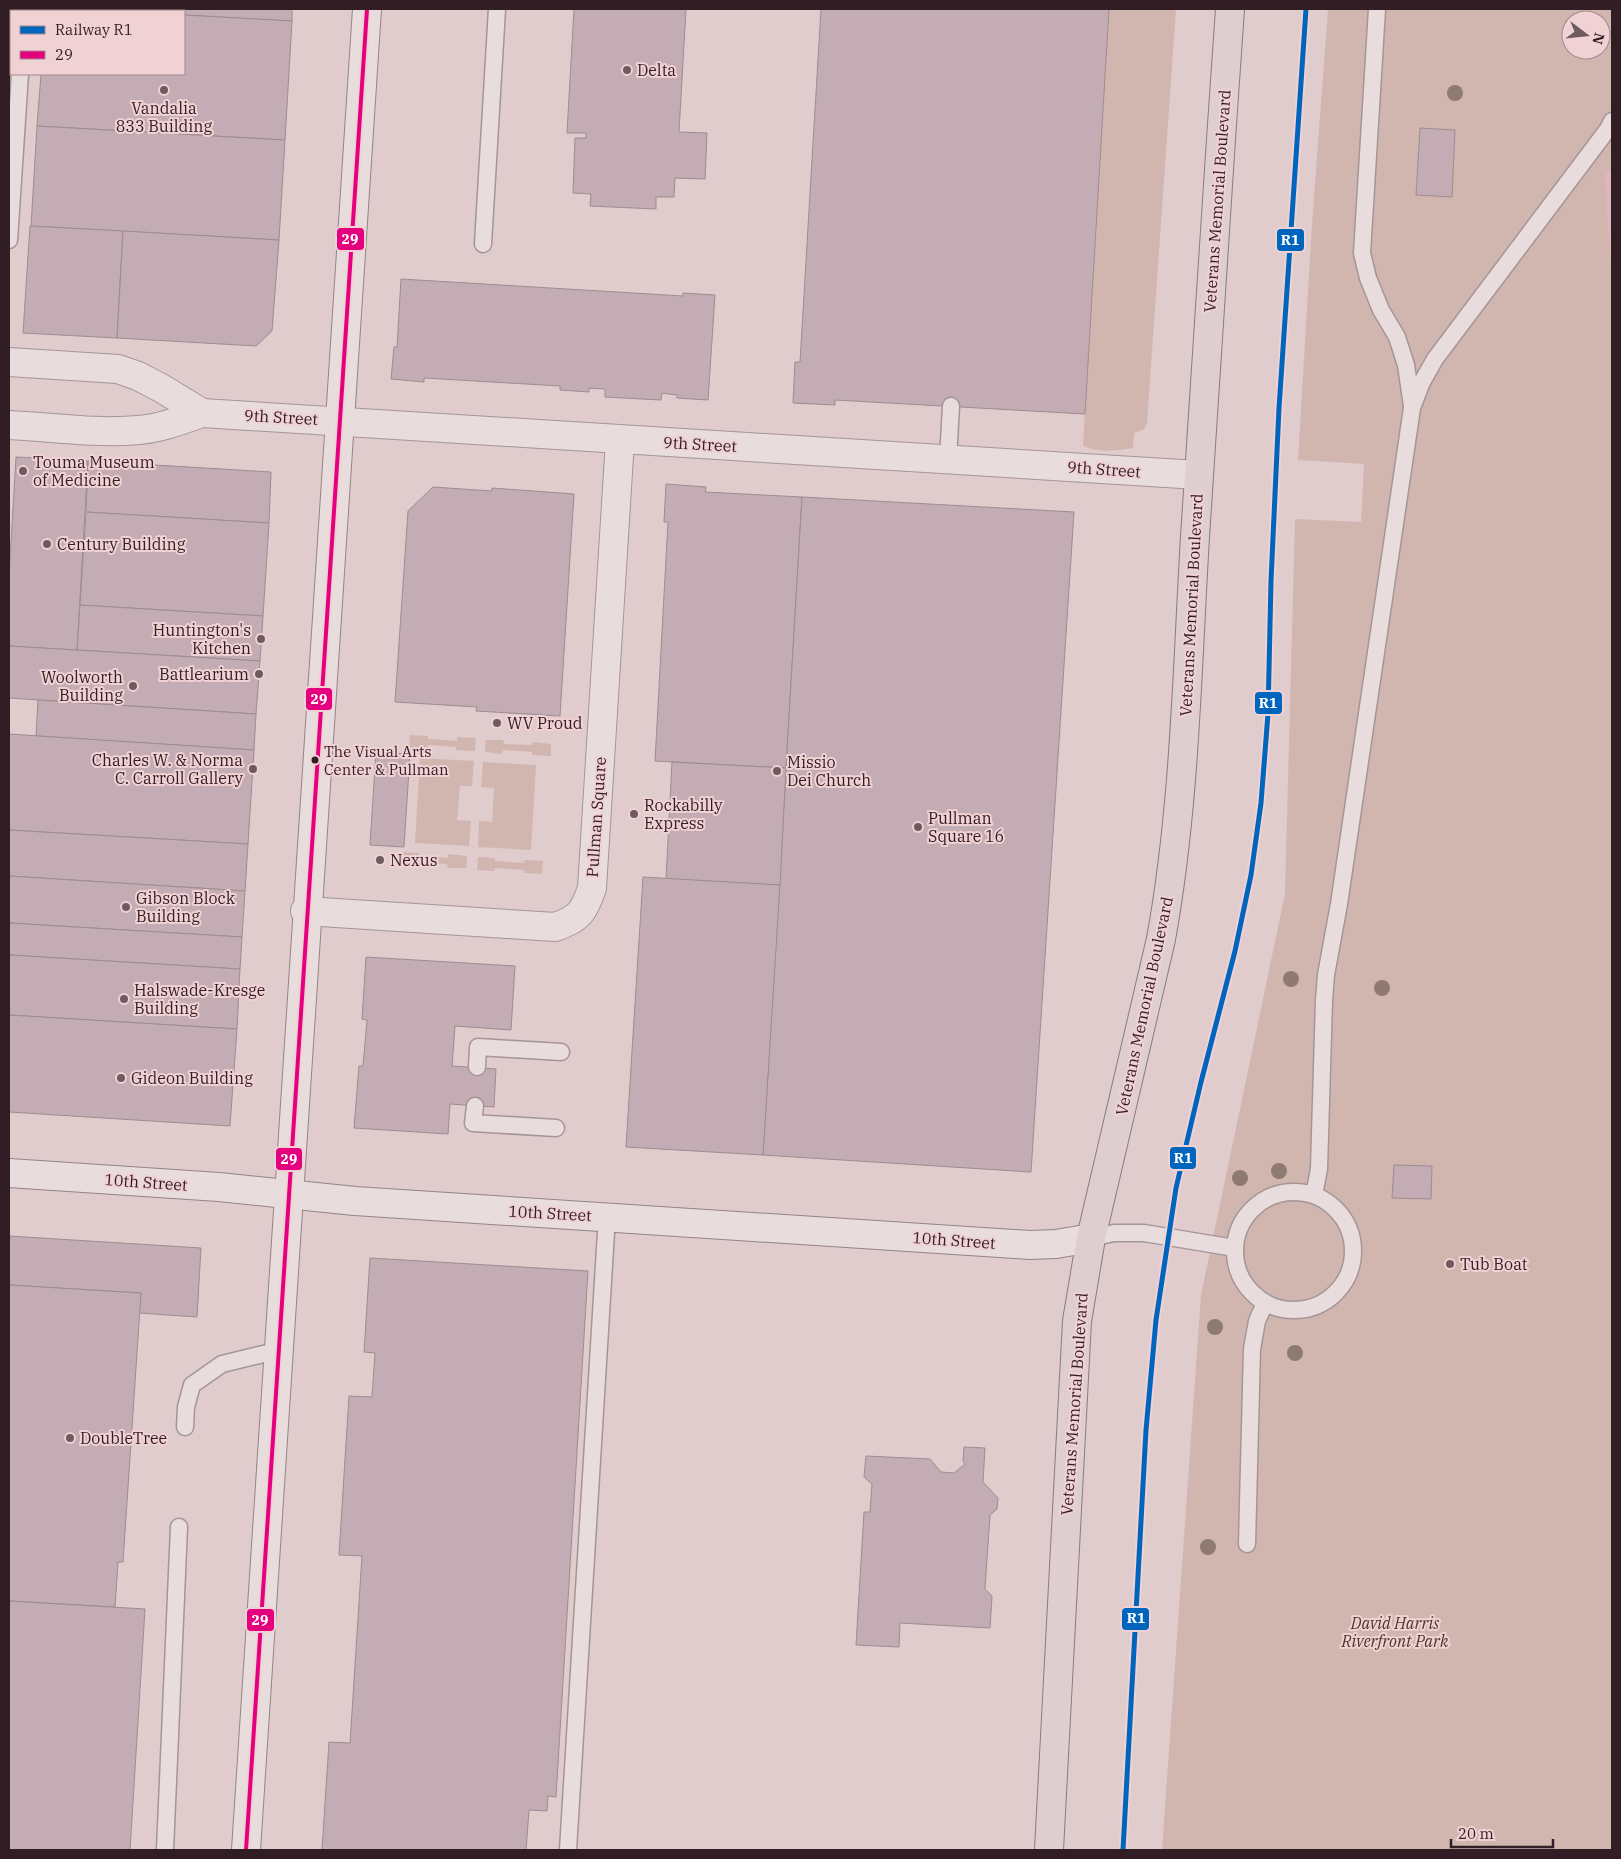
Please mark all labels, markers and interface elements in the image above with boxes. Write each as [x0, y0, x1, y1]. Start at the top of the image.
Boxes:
legend [10, 10, 185, 75]
north arrow [1561, 10, 1611, 60]
text: Railway R1 [55, 20, 133, 39]
text: N [1588, 31, 1609, 46]
text: 29 [55, 45, 73, 64]
place label: Delta [637, 60, 676, 80]
marker: Delta [621, 64, 633, 76]
marker: Vandalia 833 Building [158, 84, 170, 96]
street label: Veterans Memorial Boulevard [1199, 89, 1235, 313]
place label: Vandalia 833 Building [116, 98, 213, 136]
line badge: 29 [336, 227, 365, 251]
line badge: R1 [1276, 228, 1305, 252]
text: 29 [342, 230, 358, 248]
text: R1 [1281, 231, 1299, 249]
street label: 9th Street [244, 405, 319, 429]
street label: 9th Street [663, 432, 738, 456]
place label: Touma Museum of Medicine [33, 452, 155, 490]
street label: 9th Street [1066, 456, 1142, 482]
marker: Touma Museum of Medicine [17, 465, 29, 477]
street label: Veterans Memorial Boulevard [1175, 493, 1207, 717]
place label: Century Building [57, 534, 186, 554]
marker: Century Building [41, 538, 53, 550]
place label: Huntington's Kitchen [153, 620, 251, 658]
marker: Huntington's Kitchen [255, 633, 267, 645]
place label: Battlearium [159, 664, 249, 684]
place label: Woolworth Building [41, 667, 123, 705]
marker: Battlearium [253, 668, 265, 680]
marker: Woolworth Building [127, 680, 139, 692]
line badge: 29 [305, 687, 333, 711]
text: 29 [311, 690, 327, 708]
line badge: R1 [1254, 691, 1283, 715]
text: R1 [1259, 694, 1277, 712]
place label: WV Proud [507, 713, 583, 733]
marker: WV Proud [491, 717, 503, 729]
place label: The Visual Arts Center & Pullman [324, 742, 449, 779]
place label: Charles W. & Norma C. Carroll Gallery [92, 750, 243, 788]
place label: Missio Dei Church [787, 752, 871, 790]
marker: The Visual Arts Center & Pullman [310, 755, 320, 765]
street label: Pullman Square [582, 756, 610, 878]
marker: Charles W. & Norma C. Carroll Gallery [247, 763, 259, 775]
marker: Missio Dei Church [771, 765, 783, 777]
place label: Rockabilly Express [644, 795, 723, 833]
marker: Rockabilly Express [628, 808, 640, 820]
place label: Pullman Square 16 [928, 808, 1004, 846]
marker: Pullman Square 16 [912, 821, 924, 833]
place label: Nexus [390, 850, 437, 870]
marker: Nexus [374, 854, 386, 866]
place label: Gibson Block Building [136, 888, 236, 926]
street label: Veterans Memorial Boulevard [1111, 894, 1177, 1117]
marker: Gibson Block Building [120, 901, 132, 913]
place label: Halswade-Kresge Building [134, 980, 265, 1018]
marker: Halswade-Kresge Building [118, 993, 130, 1005]
place label: Gideon Building [131, 1068, 253, 1088]
marker: Gideon Building [115, 1072, 127, 1084]
line badge: R1 [1169, 1146, 1197, 1170]
line badge: 29 [275, 1147, 303, 1171]
text: R1 [1174, 1149, 1192, 1167]
text: 29 [281, 1150, 297, 1168]
street label: 10th Street [104, 1169, 189, 1195]
street label: 10th Street [508, 1201, 593, 1225]
street label: 10th Street [912, 1227, 997, 1253]
place label: Tub Boat [1460, 1254, 1528, 1274]
marker: Tub Boat [1444, 1258, 1456, 1270]
street label: Veterans Memorial Boulevard [1056, 1292, 1092, 1516]
place label: DoubleTree [80, 1428, 167, 1448]
marker: DoubleTree [64, 1432, 76, 1444]
line badge: R1 [1121, 1607, 1150, 1631]
line badge: 29 [246, 1608, 275, 1632]
text: R1 [1127, 1609, 1145, 1627]
text: 29 [252, 1611, 268, 1629]
park label: David Harris Riverfront Park [1341, 1613, 1449, 1651]
scale bar [1451, 1816, 1554, 1848]
text: 20 m [1458, 1824, 1494, 1843]

